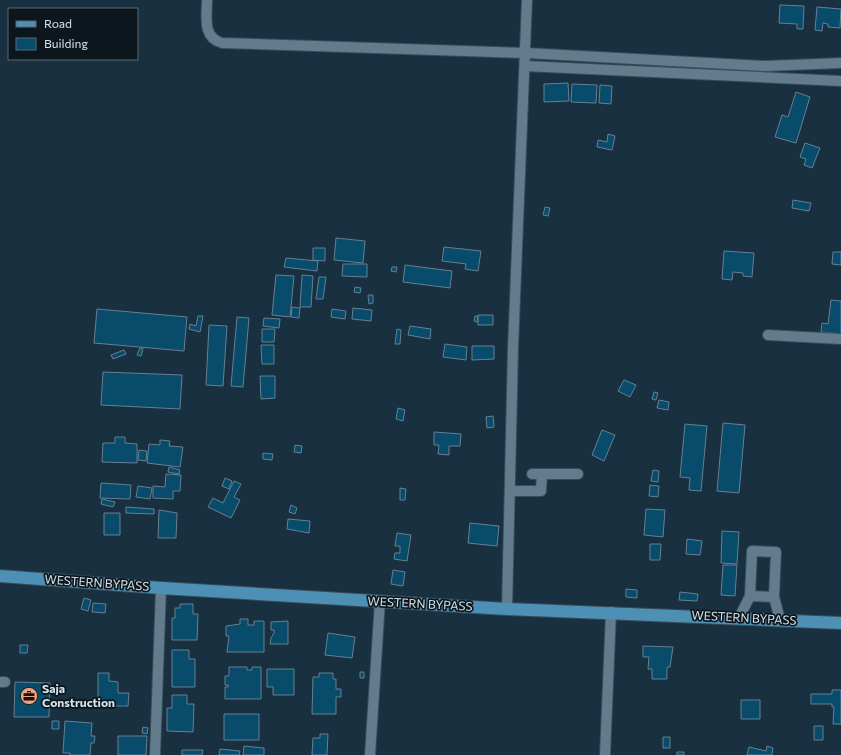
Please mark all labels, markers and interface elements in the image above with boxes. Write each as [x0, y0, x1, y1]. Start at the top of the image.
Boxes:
legend [8, 8, 138, 60]
text: Road [44, 16, 72, 30]
text: Building [44, 36, 88, 50]
street label: WESTERN BYPASS [44, 571, 150, 593]
street label: WESTERN BYPASS [367, 593, 473, 613]
street label: WESTERN BYPASS [691, 607, 797, 627]
place label: Saja Construction [42, 681, 115, 709]
office icon: Saja Construction [19, 686, 39, 706]

